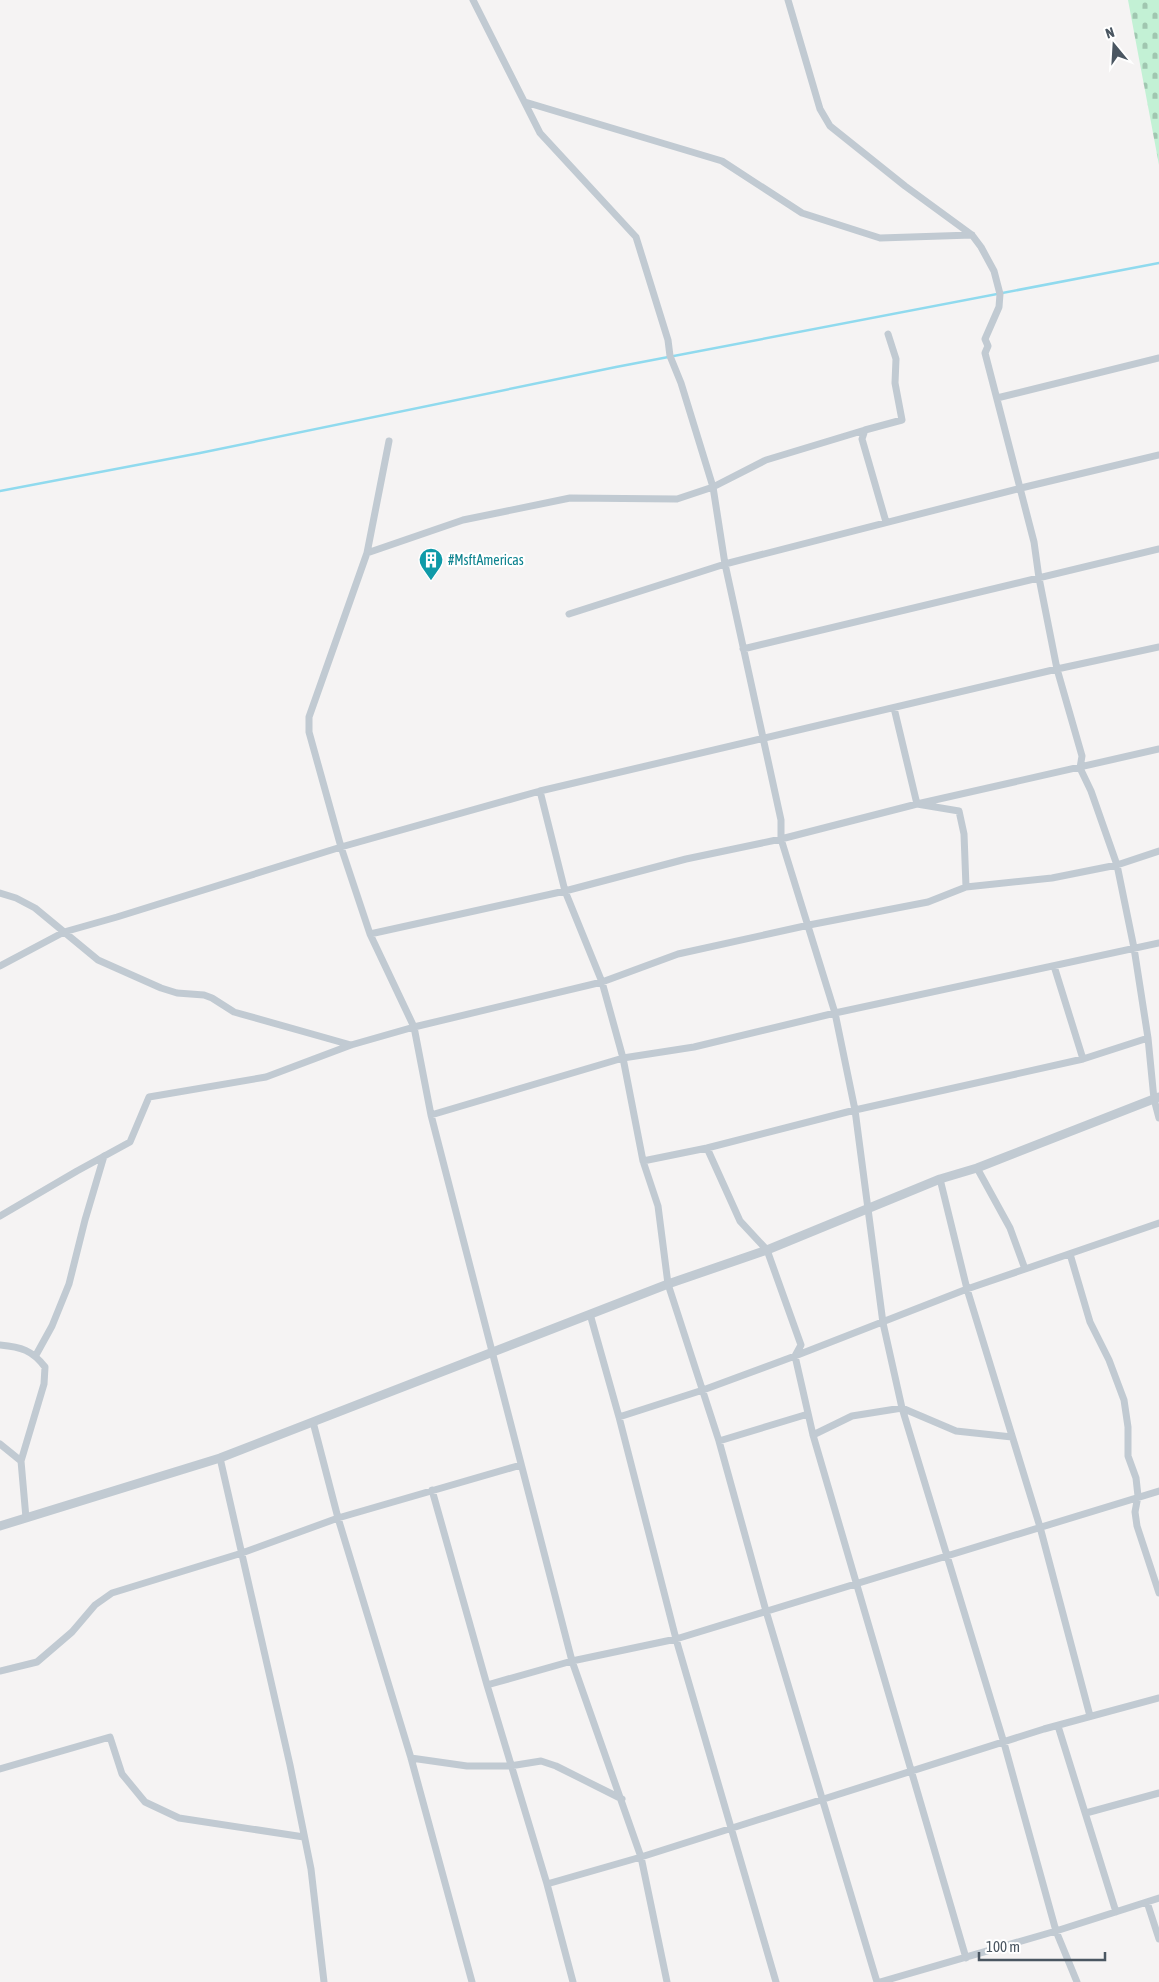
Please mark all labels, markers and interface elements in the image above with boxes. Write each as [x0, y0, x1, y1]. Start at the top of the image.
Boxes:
north arrow [1089, 20, 1139, 70]
text: N [1104, 24, 1116, 42]
building icon: #MsftAmericas [418, 547, 444, 581]
place label: #MsftAmericas [448, 552, 524, 568]
scale bar [979, 1930, 1105, 1962]
text: 100 m [986, 1938, 1020, 1955]

